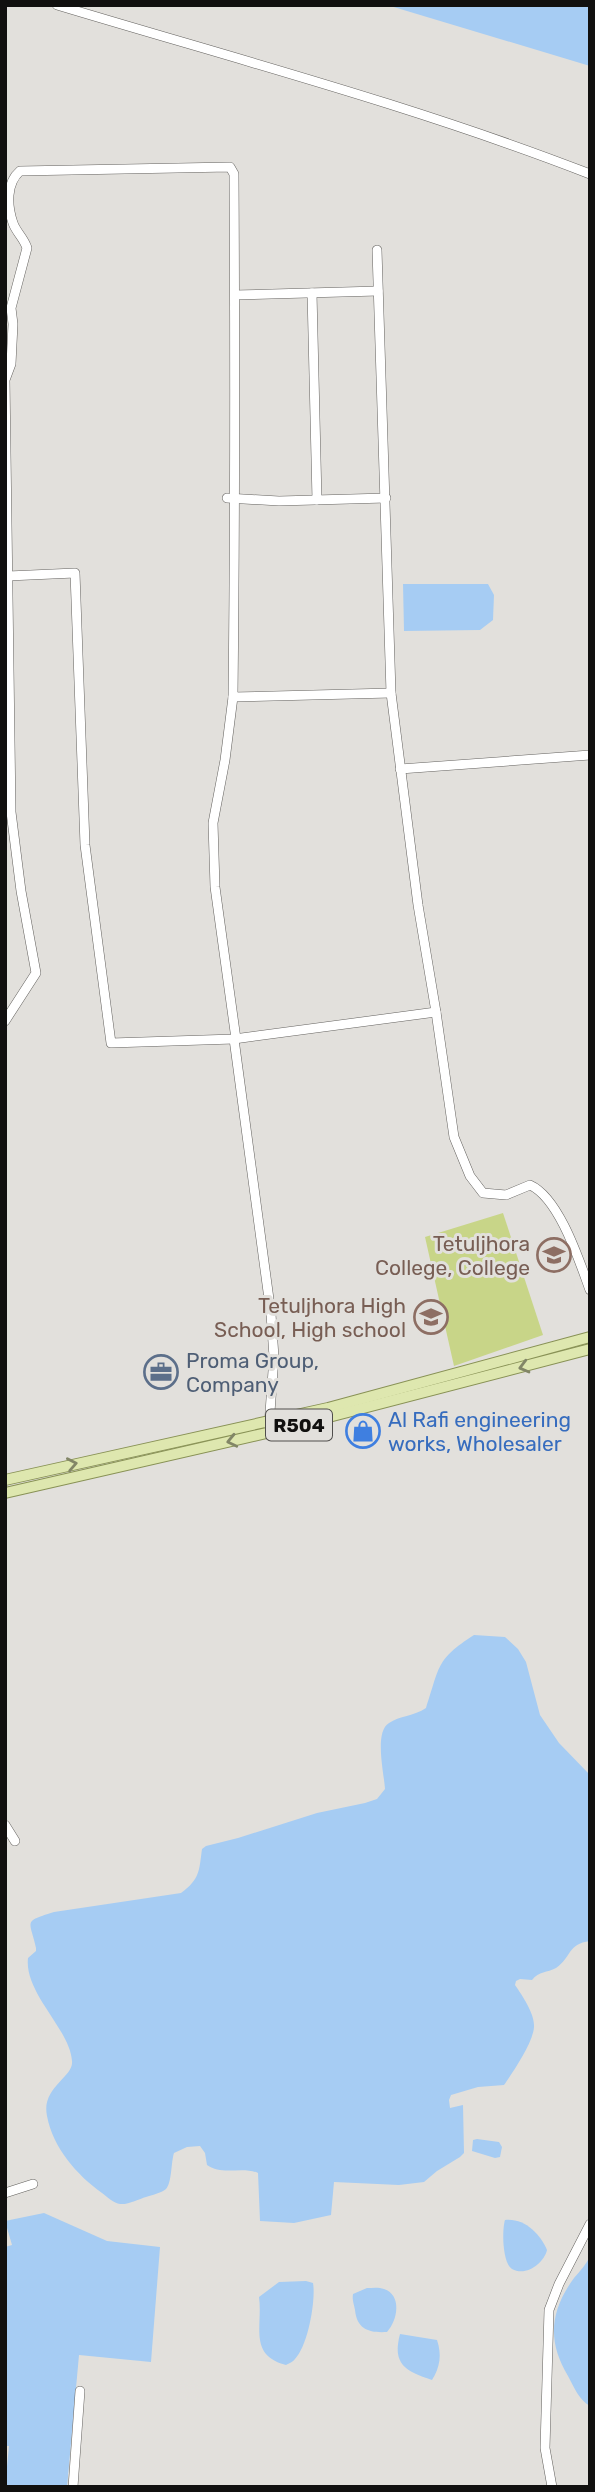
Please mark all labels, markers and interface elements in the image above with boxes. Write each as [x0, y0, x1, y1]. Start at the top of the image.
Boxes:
place label: Tetuljhora College, College [375, 1231, 530, 1280]
school or university icon: Tetuljhora College, College [535, 1236, 573, 1274]
place label: Tetuljhora High School, High school [214, 1293, 406, 1342]
school or university icon: Tetuljhora High School, High school [412, 1298, 450, 1336]
place label: Proma Group, Company [186, 1348, 319, 1397]
office icon: Proma Group, Company [142, 1353, 180, 1391]
one-way arrow [518, 1359, 530, 1373]
place label: Al Rafi engineering works, Wholesaler [388, 1407, 571, 1456]
road number: R504 [266, 1410, 332, 1441]
shop icon: Al Rafi engineering works, Wholesaler [344, 1412, 382, 1450]
one-way arrow [226, 1433, 238, 1447]
one-way arrow [66, 1457, 78, 1472]

